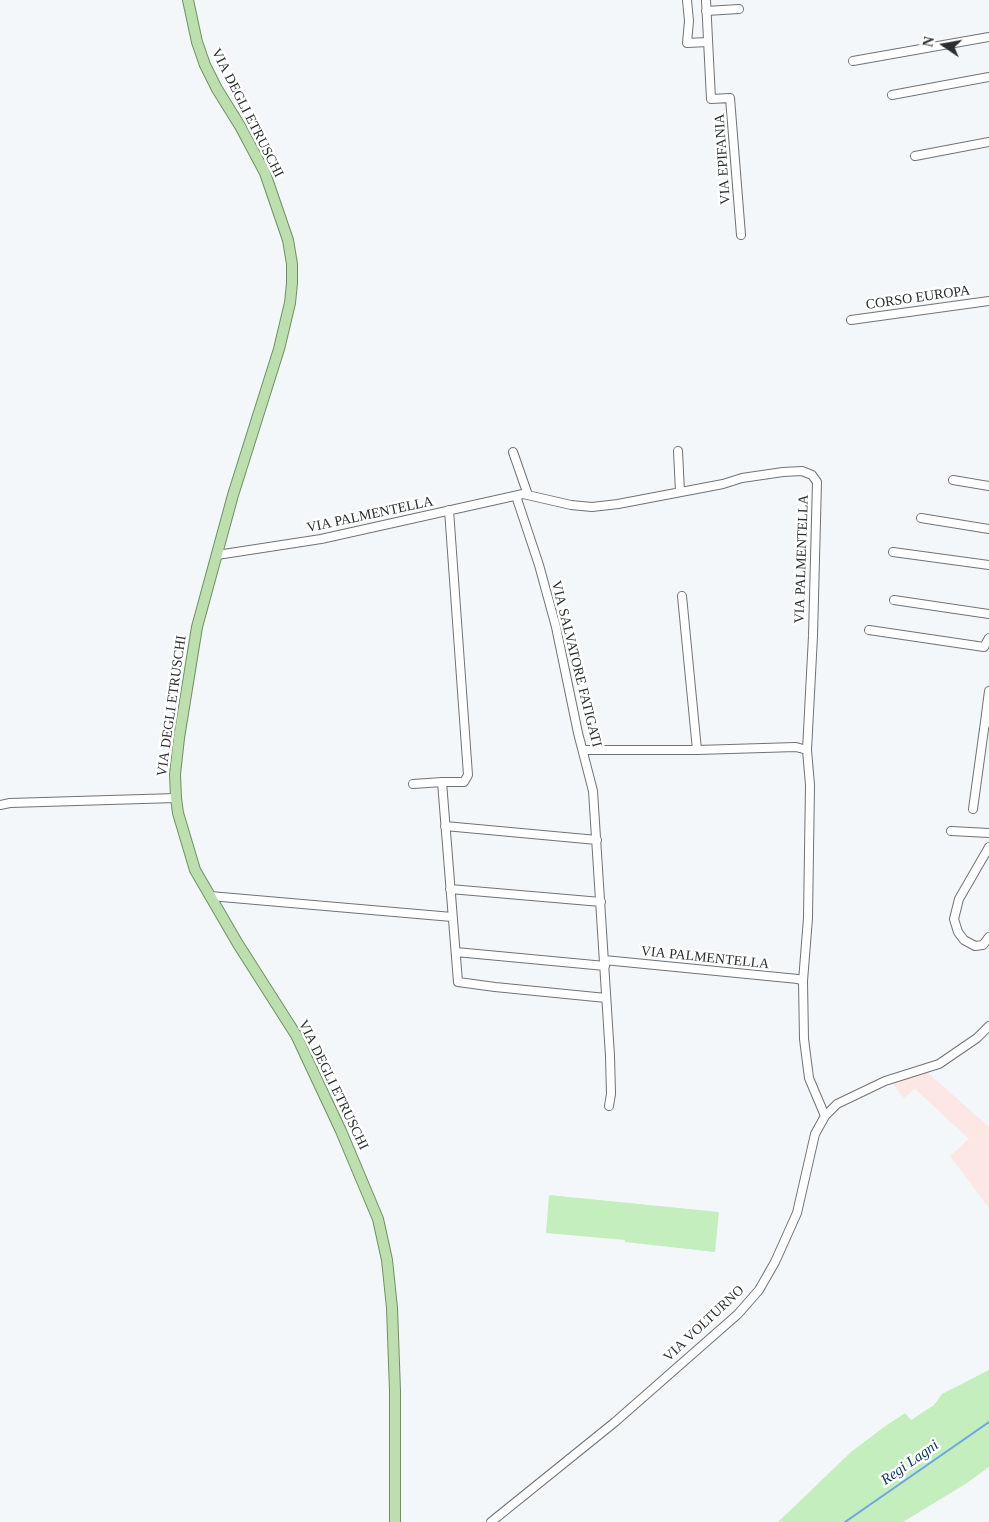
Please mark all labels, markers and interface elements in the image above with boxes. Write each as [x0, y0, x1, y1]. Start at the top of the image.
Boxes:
north arrow [919, 20, 969, 70]
text: N [920, 35, 937, 48]
street label: VIA DEGLI ETRUSCHI [207, 46, 287, 180]
street label: VIA EPIFANIA [711, 113, 735, 205]
street label: CORSO EUROPA [865, 282, 971, 314]
street label: VIA PALMENTELLA [305, 493, 435, 537]
street label: VIA PALMENTELLA [791, 494, 813, 624]
street label: VIA SALVATORE FATIGATI [547, 579, 605, 749]
street label: VIA DEGLI ETRUSCHI [154, 634, 190, 778]
street label: VIA PALMENTELLA [640, 943, 770, 973]
street label: VIA DEGLI ETRUSCHI [294, 1017, 372, 1153]
street label: VIA VOLTURNO [660, 1282, 748, 1366]
water label: Regi Lagni [878, 1437, 942, 1489]

